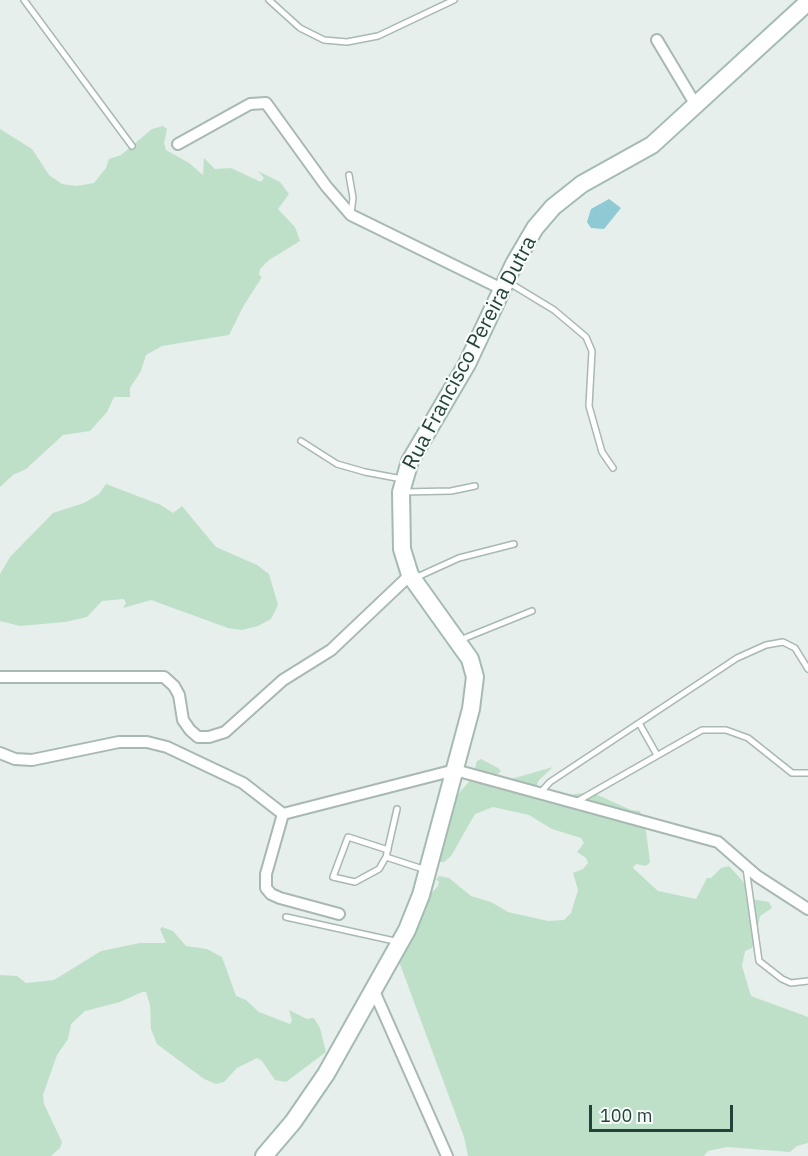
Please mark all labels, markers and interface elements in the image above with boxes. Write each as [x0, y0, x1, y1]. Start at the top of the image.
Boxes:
street label: Rua Francisco Pereira Dutra [398, 232, 542, 474]
scale bar [592, 1093, 736, 1131]
text: 100 m [600, 1104, 652, 1127]

